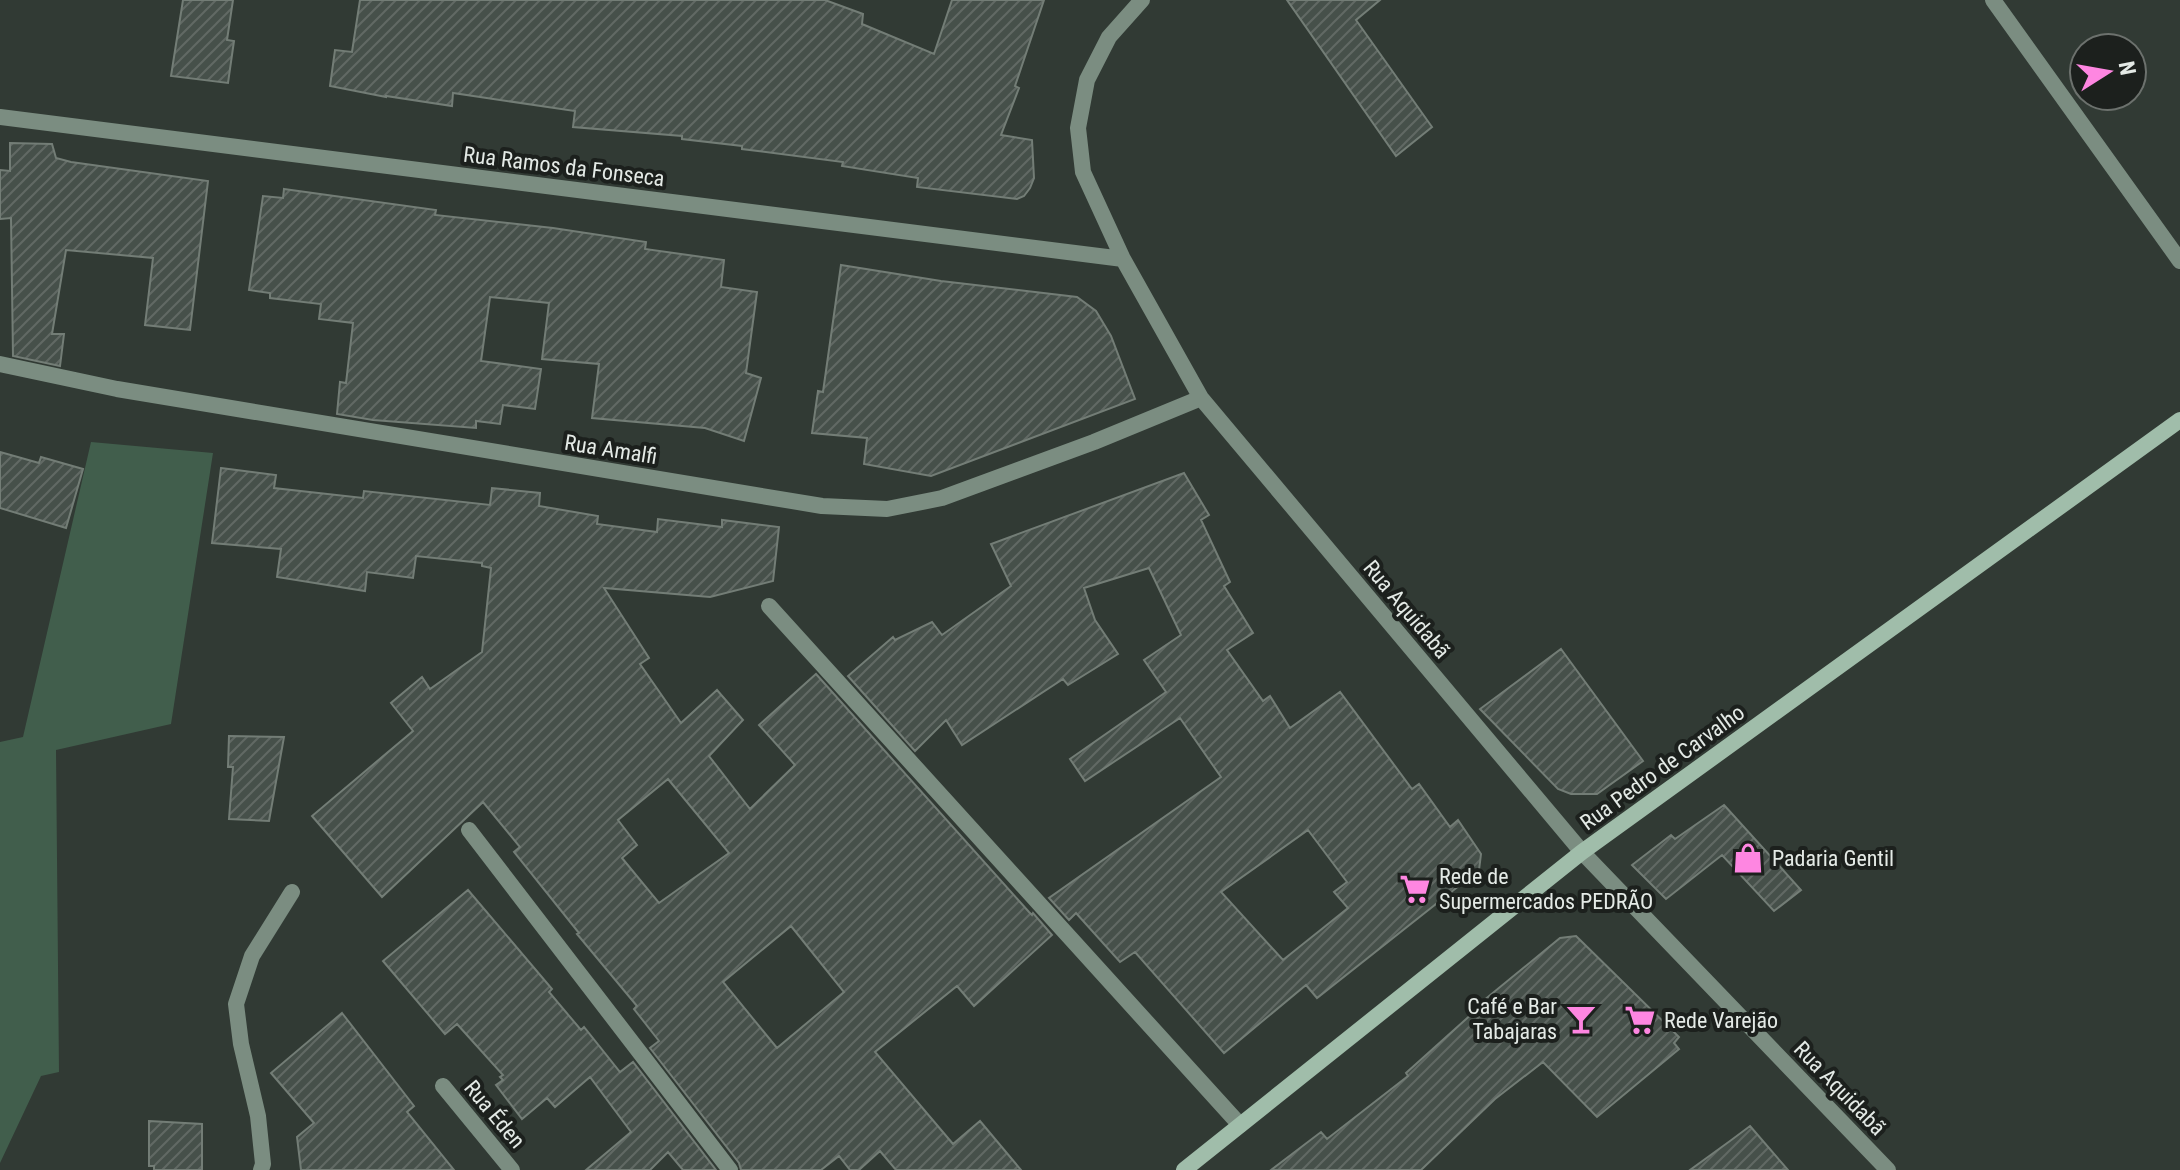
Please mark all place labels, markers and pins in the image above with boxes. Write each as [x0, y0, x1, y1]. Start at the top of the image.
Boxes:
shop icon: Padaria Gentil [1731, 841, 1765, 875]
place label: Padaria Gentil [1772, 846, 1894, 871]
place label: Rede de Supermercados PEDRÃO [1439, 864, 1653, 914]
supermarket icon: Rede de Supermercados PEDRÃO [1398, 872, 1432, 906]
place label: Café e Bar Tabajaras [1467, 994, 1557, 1044]
bar icon: Café e Bar Tabajaras [1564, 1002, 1598, 1036]
supermarket icon: Rede Varejão [1623, 1003, 1657, 1037]
place label: Rede Varejão [1664, 1008, 1778, 1033]

